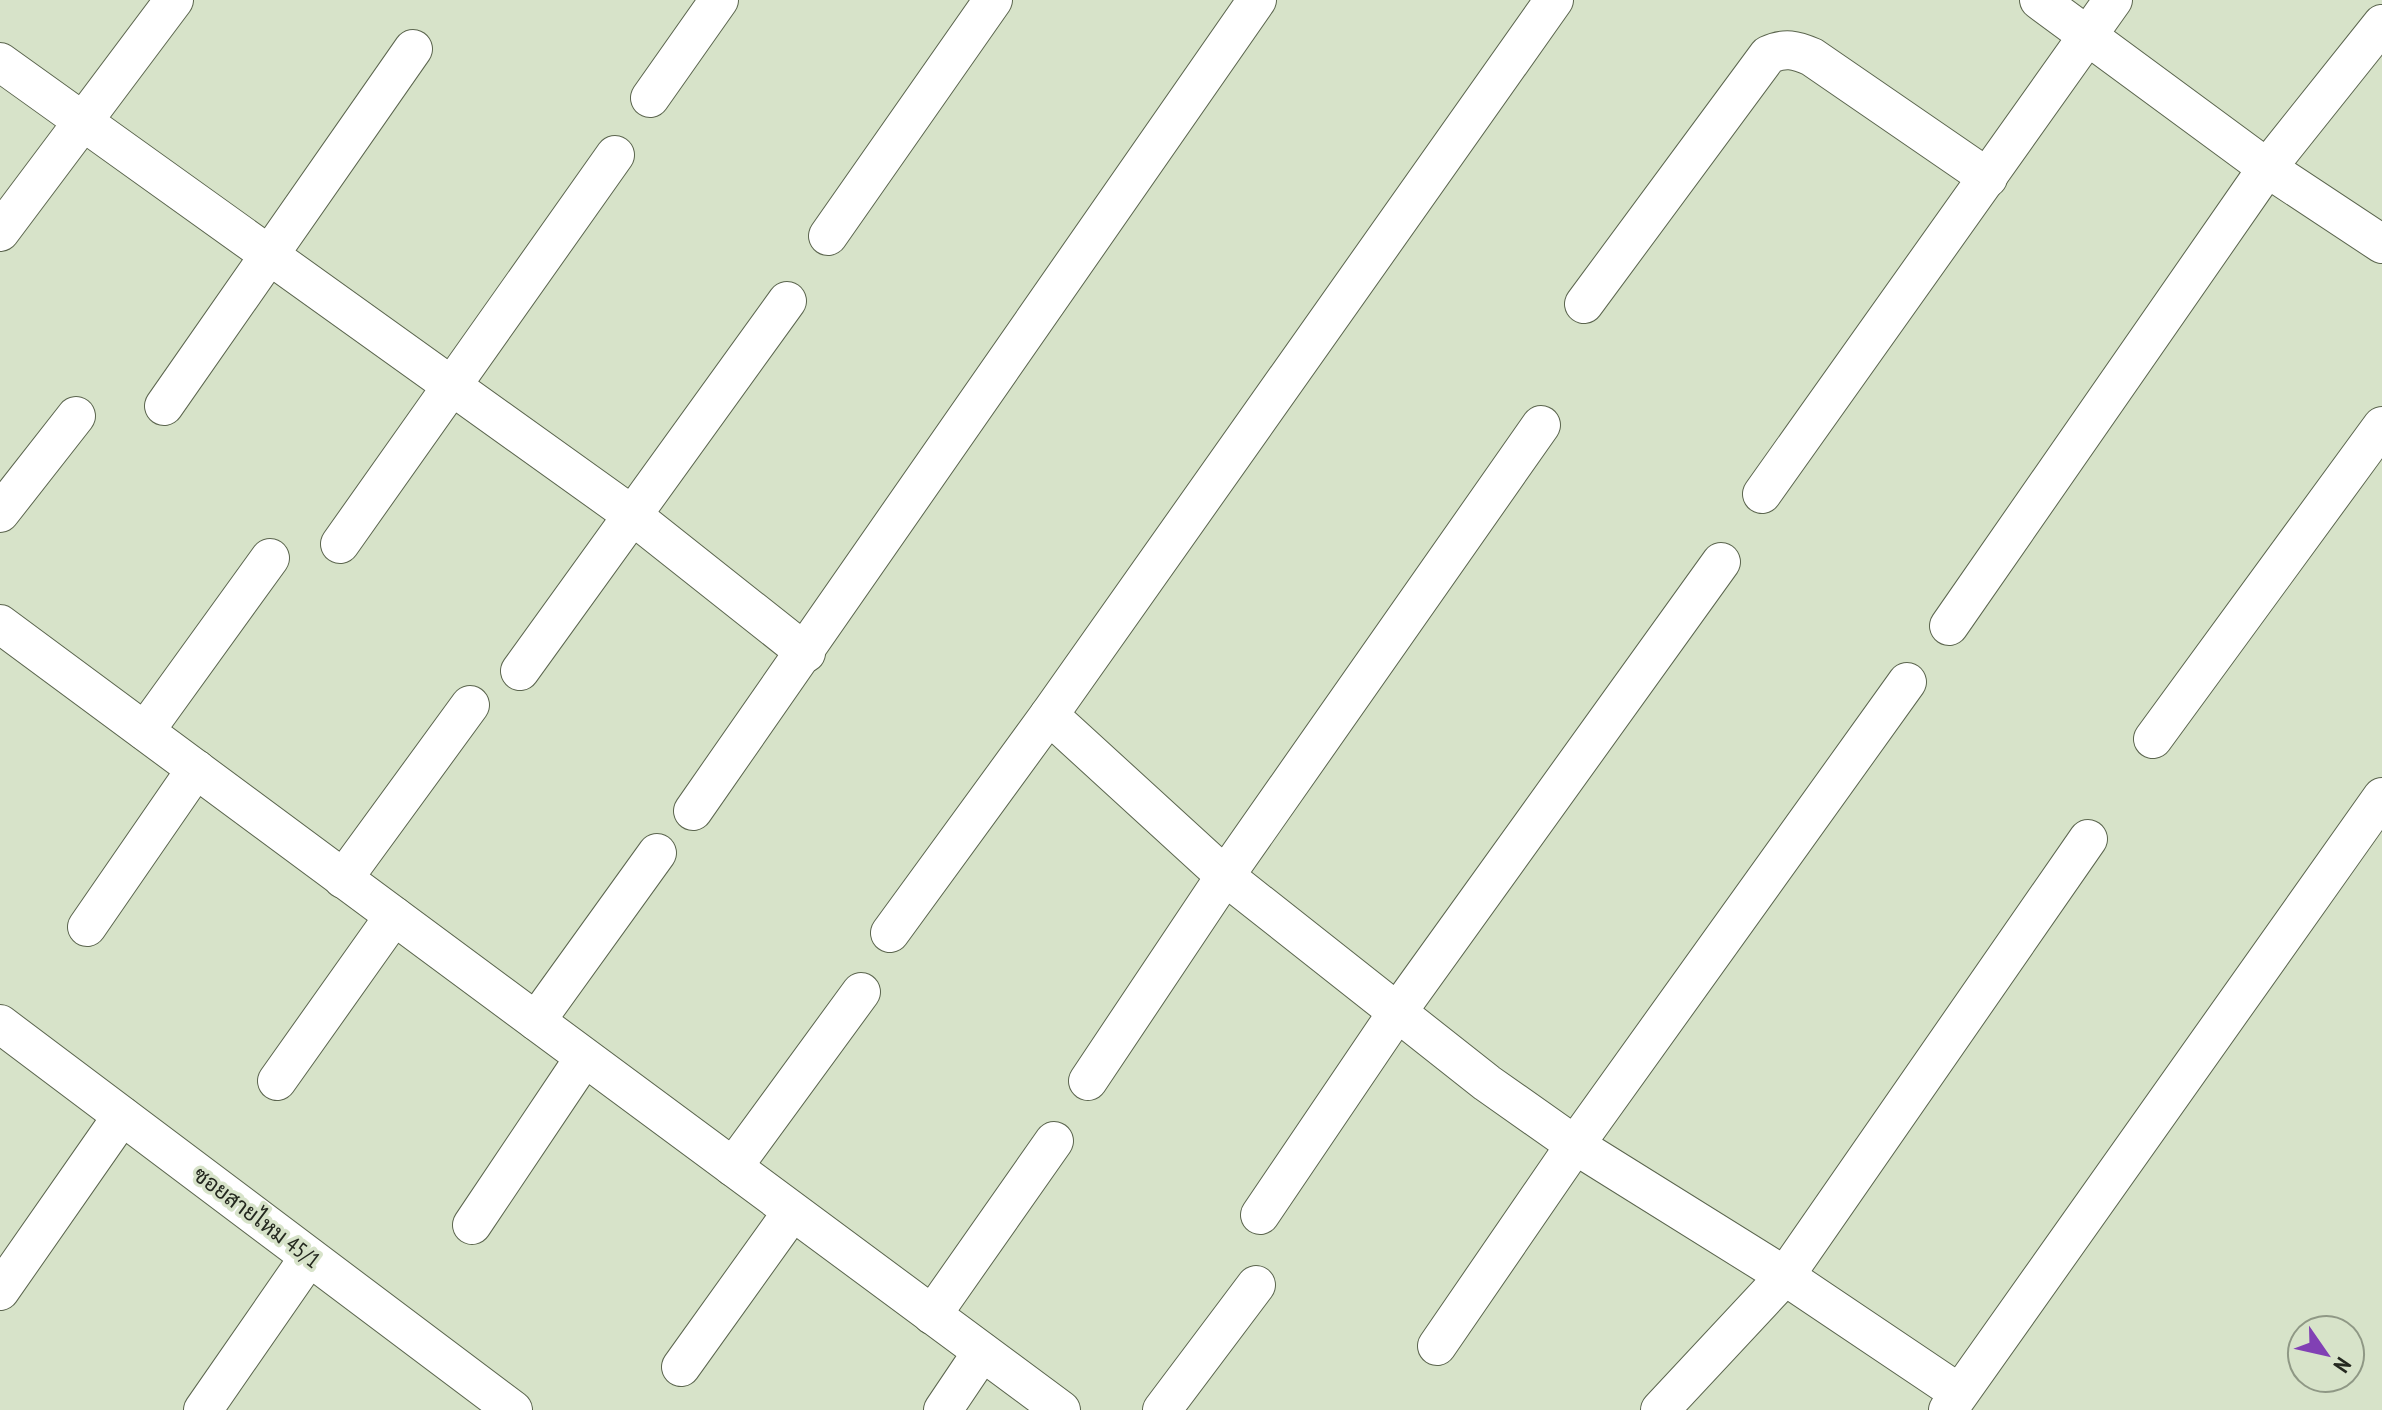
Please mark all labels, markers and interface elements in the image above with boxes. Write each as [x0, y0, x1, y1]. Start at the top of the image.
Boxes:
street label: ซอยสายไหม 45/1 [188, 1160, 326, 1274]
north arrow [2286, 1314, 2366, 1394]
text: N [2328, 1352, 2358, 1378]

